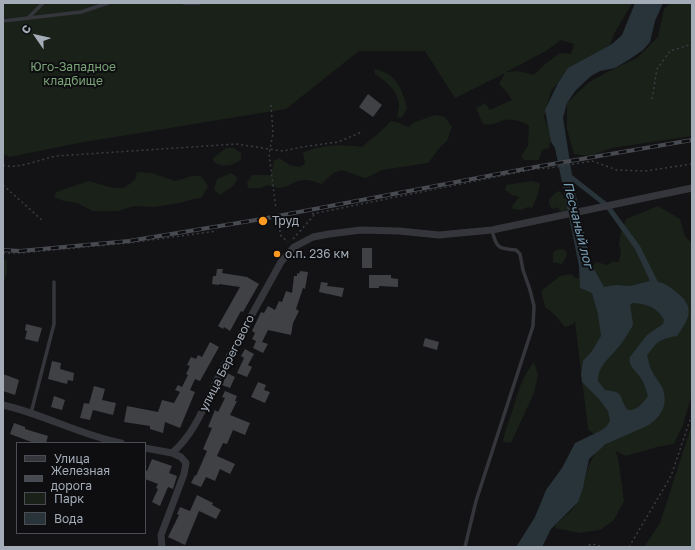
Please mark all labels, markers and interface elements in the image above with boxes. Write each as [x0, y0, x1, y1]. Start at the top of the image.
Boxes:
north arrow [16, 16, 56, 56]
text: С [18, 22, 33, 36]
park label: Юго-Западное кладбище [30, 60, 116, 88]
water label: Песчаный лог [560, 180, 596, 270]
place label: Труд [272, 214, 299, 228]
marker: Труд [257, 215, 269, 227]
place label: о.п. 236 км [285, 247, 349, 261]
marker: о.п. 236 км [272, 249, 282, 259]
street label: улица Берегового [196, 312, 258, 414]
legend [16, 442, 146, 534]
text: Улица [54, 451, 90, 466]
text: Железная дорога [51, 463, 110, 493]
text: Парк [54, 491, 84, 506]
text: Вода [54, 511, 83, 526]

